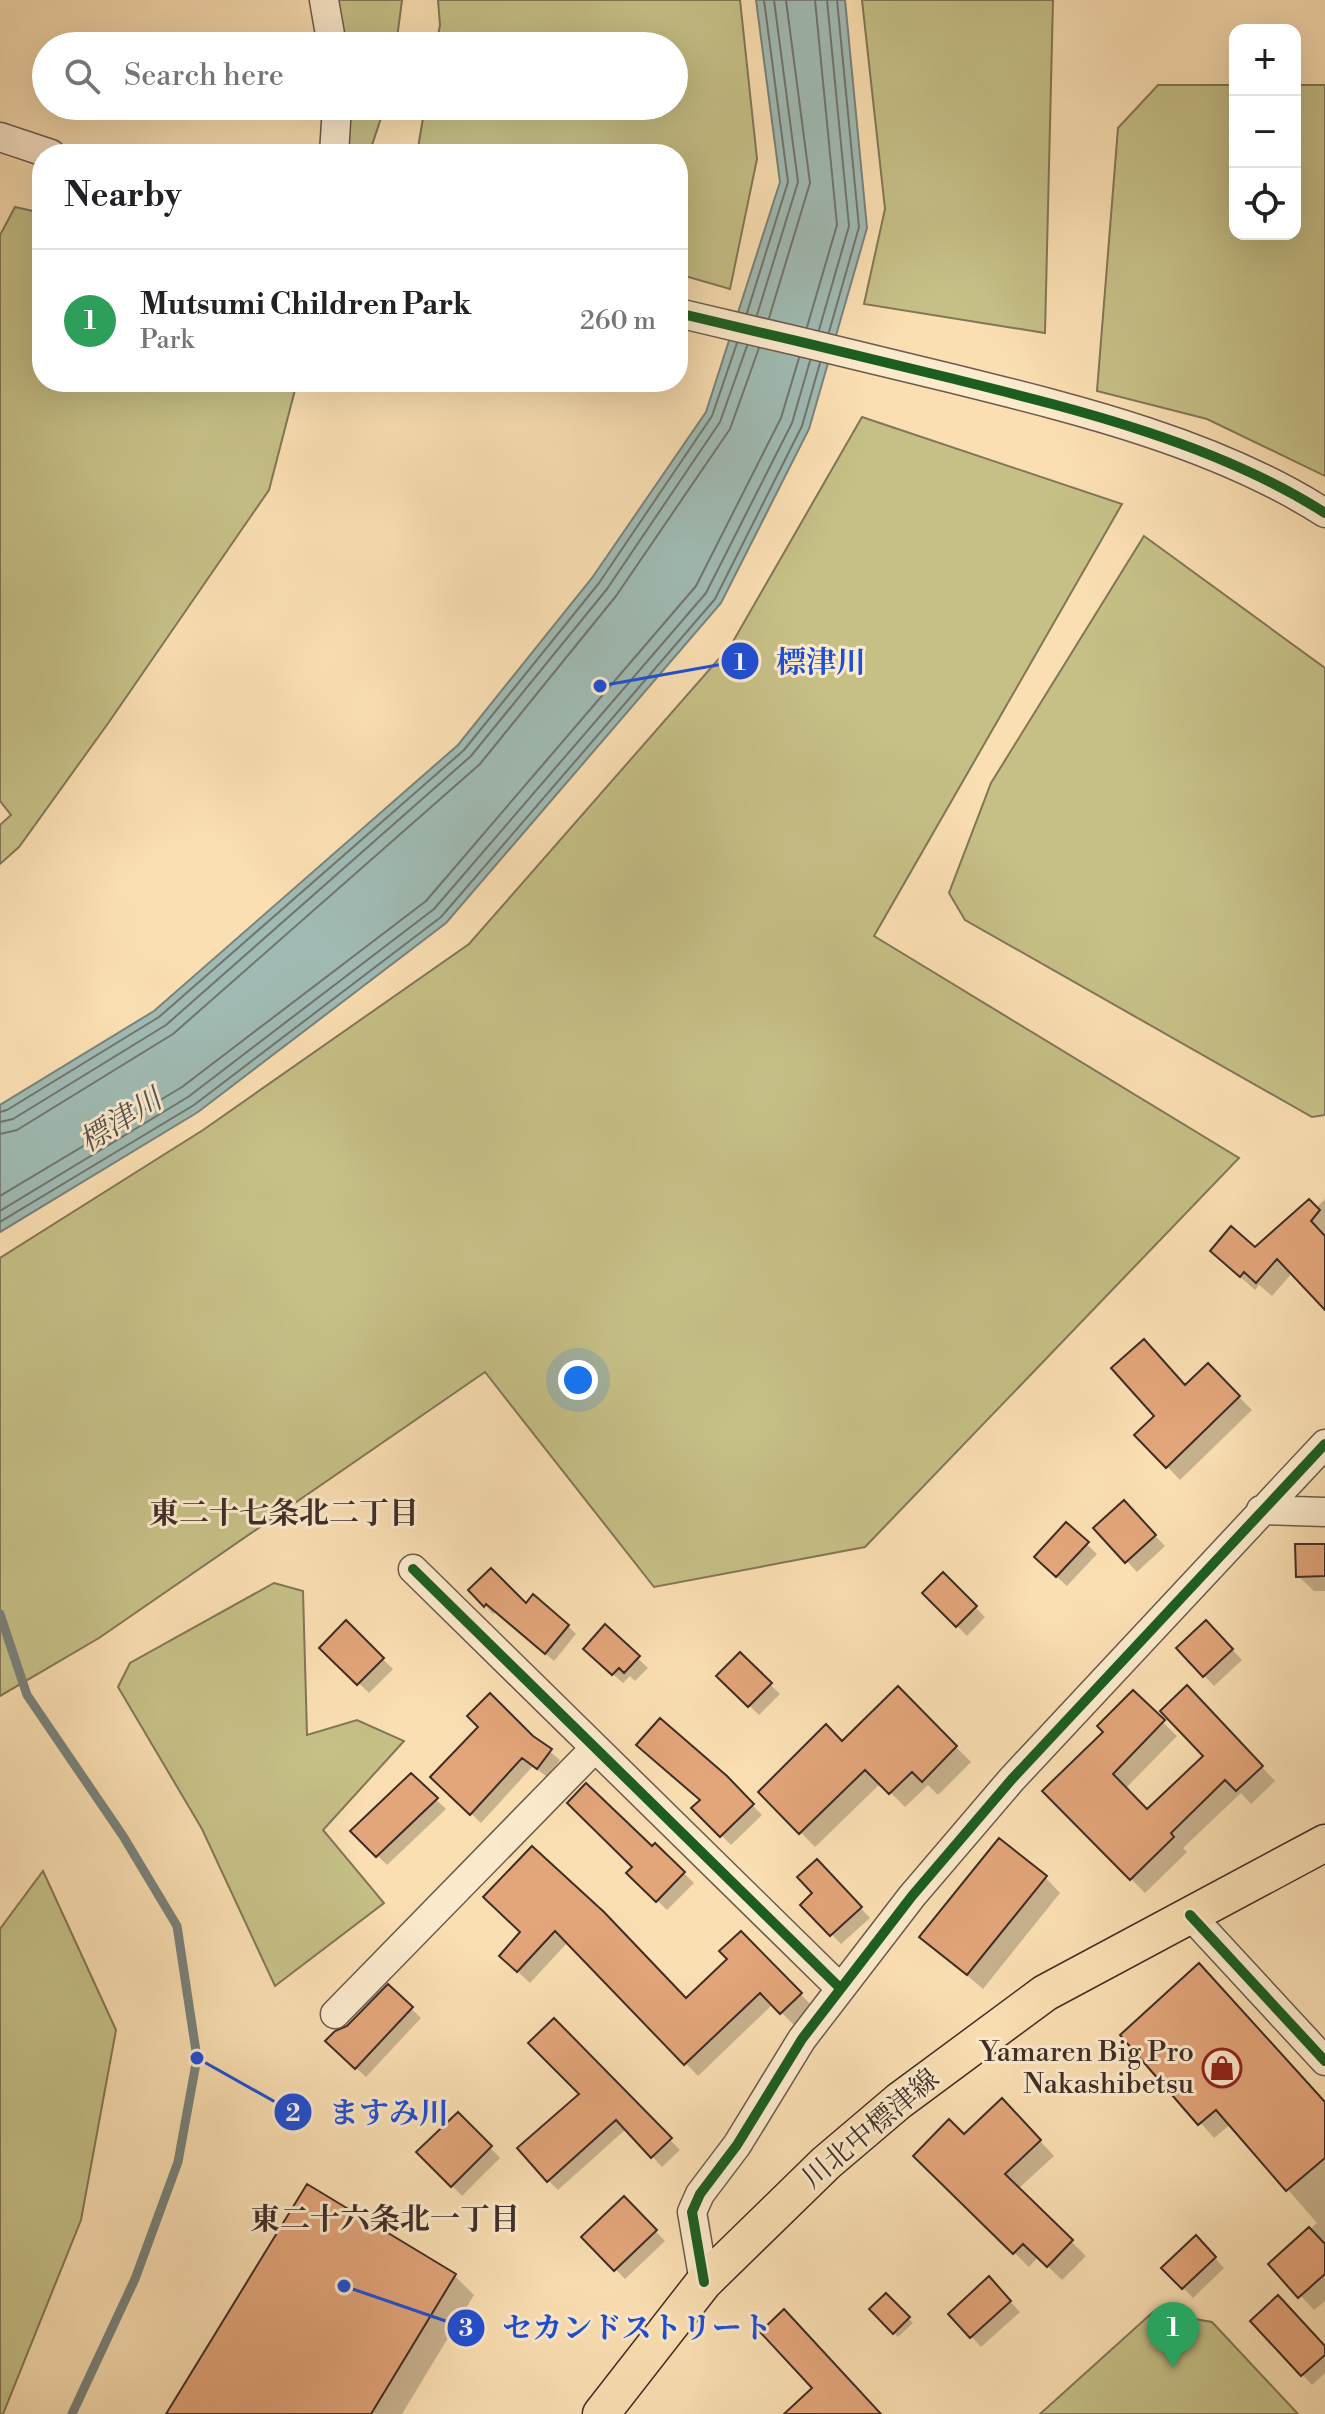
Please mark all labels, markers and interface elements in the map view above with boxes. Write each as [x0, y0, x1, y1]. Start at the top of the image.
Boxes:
map controls [1229, 24, 1301, 240]
button: + [1229, 24, 1301, 96]
search box [32, 32, 688, 120]
icon: search [60, 54, 104, 98]
text: Search here [124, 57, 284, 95]
button: − [1229, 96, 1301, 168]
button: locate [1229, 168, 1301, 240]
text: Nearby [64, 175, 182, 217]
text: Mutsumi Children Park [140, 286, 471, 324]
text: 1 [84, 305, 96, 337]
text: 260 m [580, 305, 656, 337]
text: Park [140, 324, 194, 356]
callout: 標津川 [720, 634, 882, 688]
text: 標津川 [776, 644, 866, 682]
text: 1 [734, 648, 746, 678]
water label: 標津川 [73, 1079, 172, 1161]
your location [558, 1360, 598, 1400]
district label: 東二十七条北二丁目 [149, 1495, 419, 1533]
place label: Yamaren Big Pro Nakashibetsu [978, 2035, 1194, 2102]
shop icon: Yamaren Big Pro Nakashibetsu [1201, 2047, 1243, 2089]
street label: 川北中標津線 [795, 2062, 947, 2196]
callout: ますみ川 [273, 2085, 465, 2139]
text: ますみ川 [329, 2095, 449, 2133]
text: 2 [286, 2099, 301, 2129]
district label: 東二十六条北一丁目 [250, 2201, 520, 2239]
callout: セカンドストリート [446, 2301, 788, 2355]
pin: 1 [1147, 2302, 1199, 2368]
text: セカンドストリート [502, 2310, 772, 2348]
text: 3 [459, 2314, 473, 2344]

